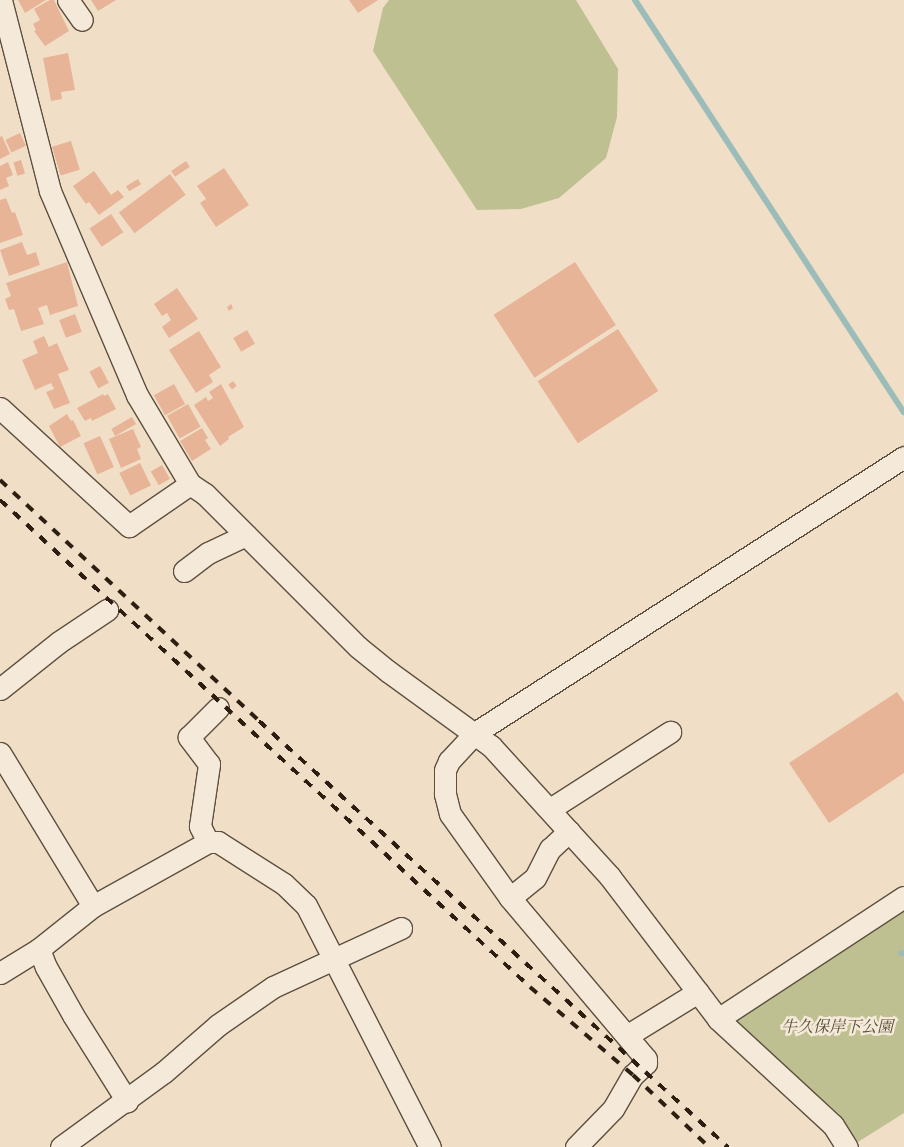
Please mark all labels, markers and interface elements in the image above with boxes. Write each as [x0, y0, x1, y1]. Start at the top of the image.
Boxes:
park label: 牛久保岸下公園 [781, 1017, 893, 1037]

